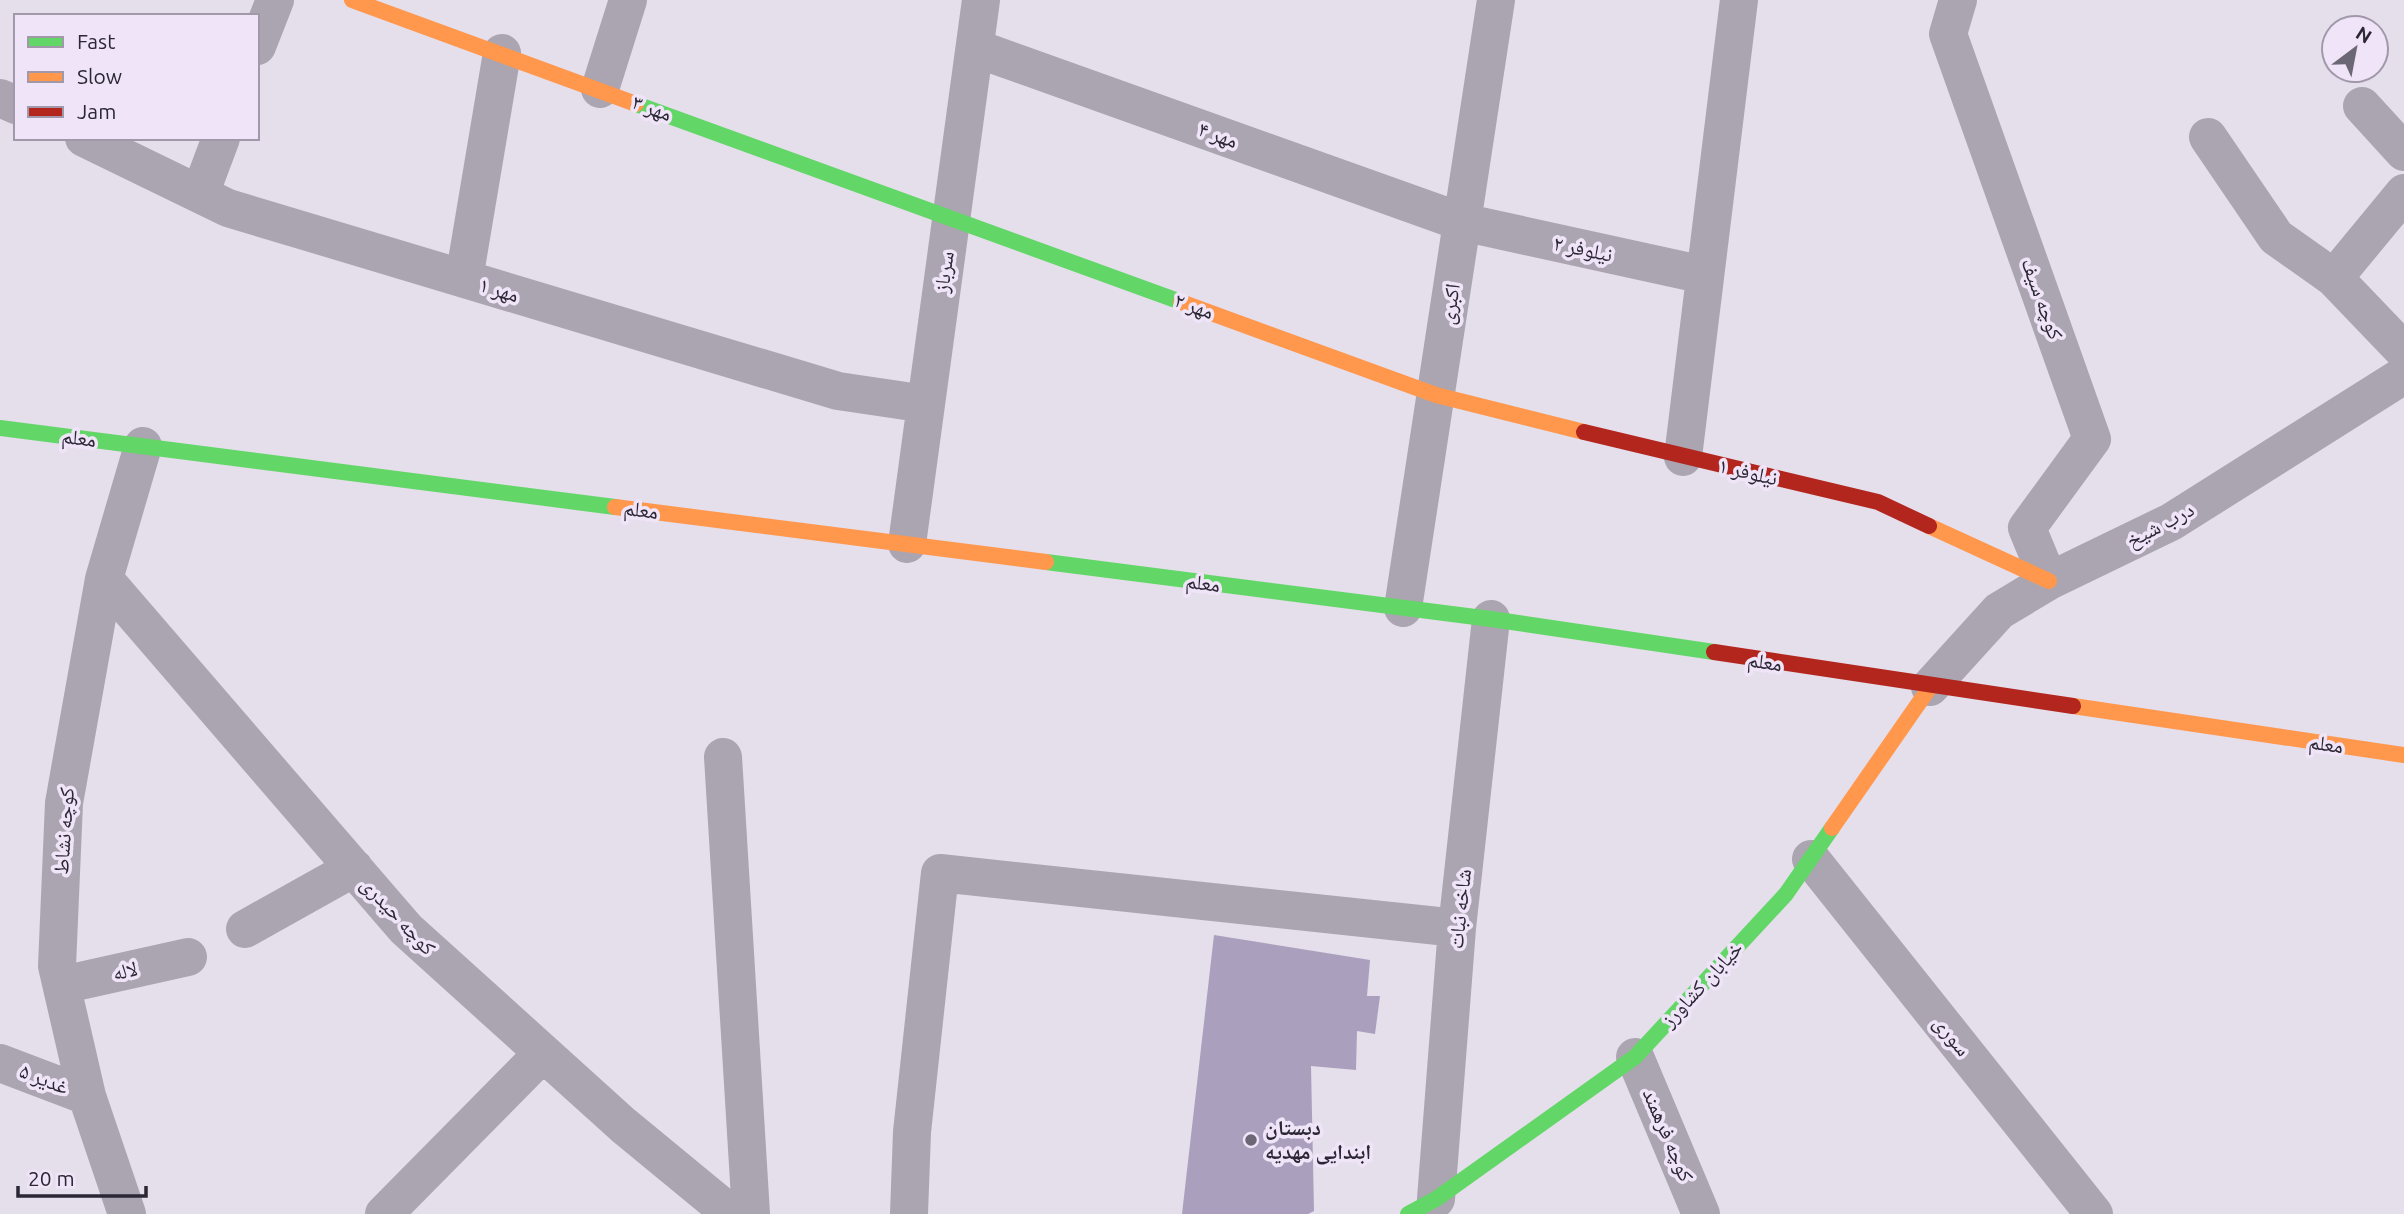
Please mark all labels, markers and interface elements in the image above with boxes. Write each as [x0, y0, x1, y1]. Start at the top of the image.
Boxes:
legend [14, 14, 259, 140]
north arrow [2320, 14, 2390, 84]
text: N [2352, 21, 2376, 48]
text: Fast [77, 29, 115, 53]
text: Slow [77, 64, 122, 88]
street label: مهر ۳ [629, 89, 675, 126]
text: Jam [77, 99, 116, 123]
street label: مهر ۴ [1195, 116, 1241, 153]
street label: نیلوفر ۲ [1551, 230, 1615, 266]
street label: سرباز [928, 250, 958, 295]
street label: کوچه سیف [2017, 255, 2069, 343]
street label: مهر ۱ [476, 272, 522, 307]
street label: اکبری [1434, 282, 1465, 326]
street label: مهر ۲ [1171, 287, 1217, 324]
street label: معلم [60, 423, 98, 454]
street label: نیلوفر ۱ [1716, 453, 1780, 490]
street label: معلم [622, 495, 660, 526]
street label: درب شیخ [2122, 496, 2198, 554]
street label: معلم [1184, 568, 1222, 599]
street label: معلم [1746, 646, 1784, 679]
street label: معلم [2307, 729, 2345, 760]
street label: کوچه نشاط [48, 786, 79, 875]
street label: شاخه نبات [1443, 868, 1476, 950]
street label: کوچه حیدری [356, 871, 441, 960]
street label: خیابان کشاورز [1655, 935, 1748, 1033]
street label: لاله [110, 956, 140, 985]
street label: سوری [1929, 1010, 1976, 1061]
street label: غدیر ۵ [16, 1058, 73, 1099]
street label: کوچه فرهمند [1638, 1084, 1699, 1185]
place label: دبستان ابندایی مهدیه [1265, 1115, 1371, 1165]
marker: دبستان ابندایی مهدیه [1243, 1132, 1259, 1148]
scale bar [18, 1154, 145, 1198]
text: 20 m [28, 1166, 75, 1190]

